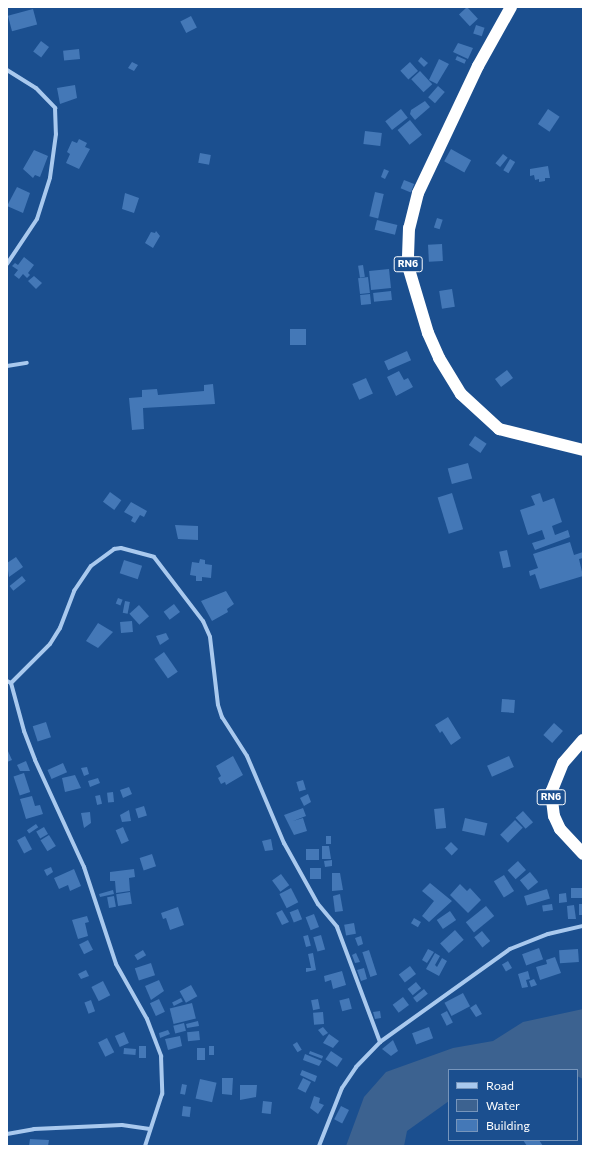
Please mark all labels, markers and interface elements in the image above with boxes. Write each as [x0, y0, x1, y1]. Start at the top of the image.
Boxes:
road number: RN6 [393, 256, 423, 272]
road number: RN6 [536, 789, 566, 805]
legend [448, 1069, 578, 1141]
text: Road [486, 1078, 514, 1092]
text: Water [486, 1098, 520, 1112]
text: Building [486, 1118, 530, 1132]

